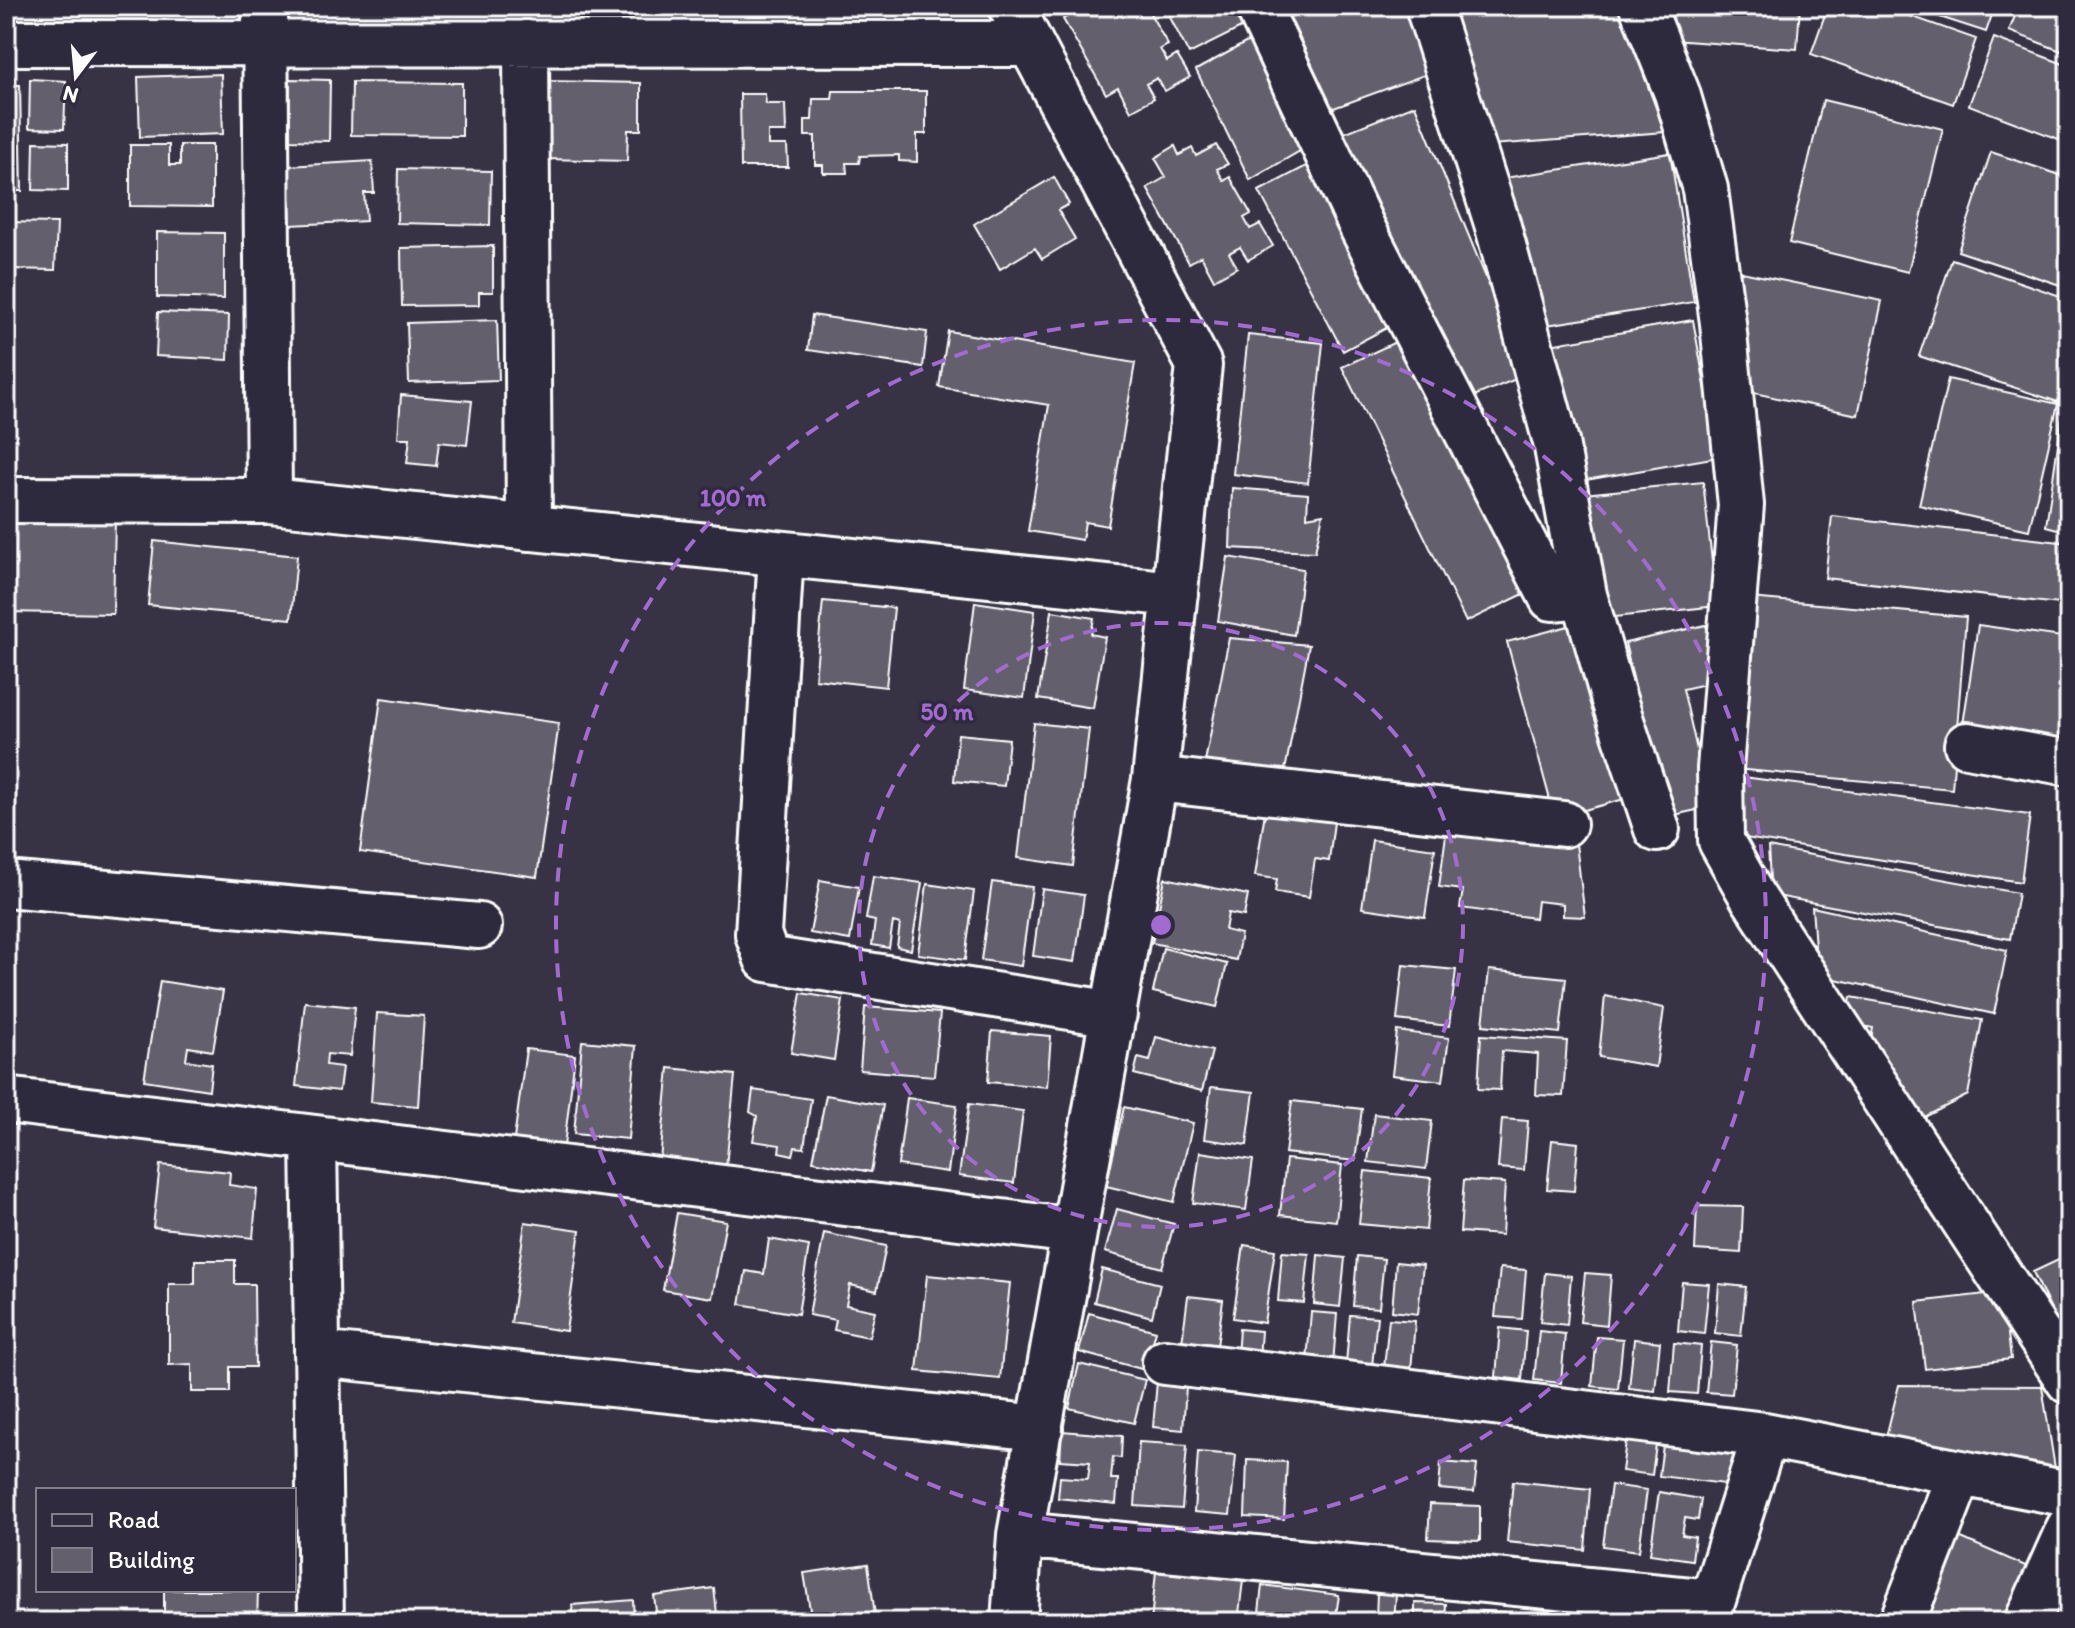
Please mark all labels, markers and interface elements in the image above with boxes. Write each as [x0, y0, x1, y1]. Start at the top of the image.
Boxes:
north arrow [36, 36, 116, 116]
text: N [60, 80, 81, 110]
text: 100 m [700, 483, 767, 512]
text: 50 m [921, 697, 974, 726]
centre of rings [1147, 911, 1175, 939]
legend [36, 1488, 296, 1592]
text: Road [108, 1505, 160, 1534]
text: Building [108, 1545, 195, 1574]

